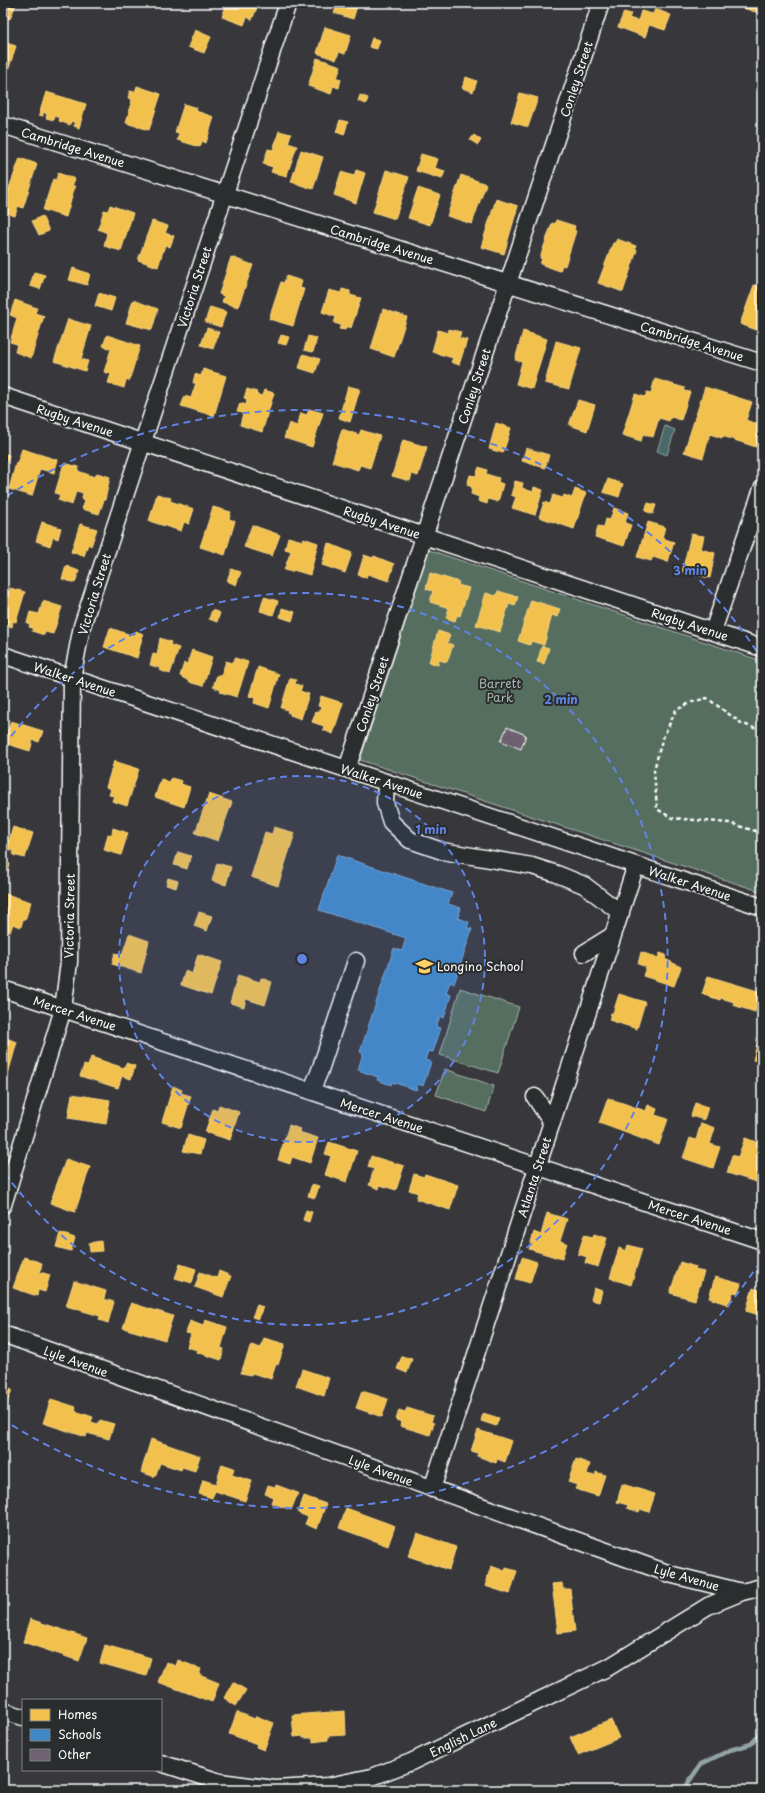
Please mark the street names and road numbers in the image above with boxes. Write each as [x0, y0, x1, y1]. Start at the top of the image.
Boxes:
street label: Conley Street [555, 39, 597, 119]
street label: Cambridge Avenue [19, 123, 127, 171]
street label: Cambridge Avenue [328, 220, 436, 268]
street label: Victoria Street [172, 244, 216, 330]
street label: Cambridge Avenue [638, 317, 746, 365]
street label: Conley Street [453, 346, 495, 426]
street label: Rugby Avenue [34, 399, 116, 441]
street label: Rugby Avenue [341, 501, 423, 543]
street label: Victoria Street [73, 551, 115, 637]
street label: Rugby Avenue [649, 603, 731, 645]
street label: Conley Street [351, 654, 393, 734]
street label: Walker Avenue [31, 657, 119, 701]
street label: Walker Avenue [338, 759, 426, 803]
street label: Walker Avenue [646, 861, 734, 905]
street label: Victoria Street [59, 873, 79, 959]
street label: Mercer Avenue [31, 991, 119, 1035]
street label: Mercer Avenue [338, 1093, 426, 1137]
street label: Atlanta Street [513, 1135, 555, 1219]
street label: Mercer Avenue [646, 1195, 734, 1239]
street label: Lyle Avenue [41, 1341, 111, 1381]
street label: Lyle Avenue [346, 1450, 416, 1490]
street label: Lyle Avenue [652, 1559, 722, 1595]
street label: English Lane [426, 1713, 500, 1761]

